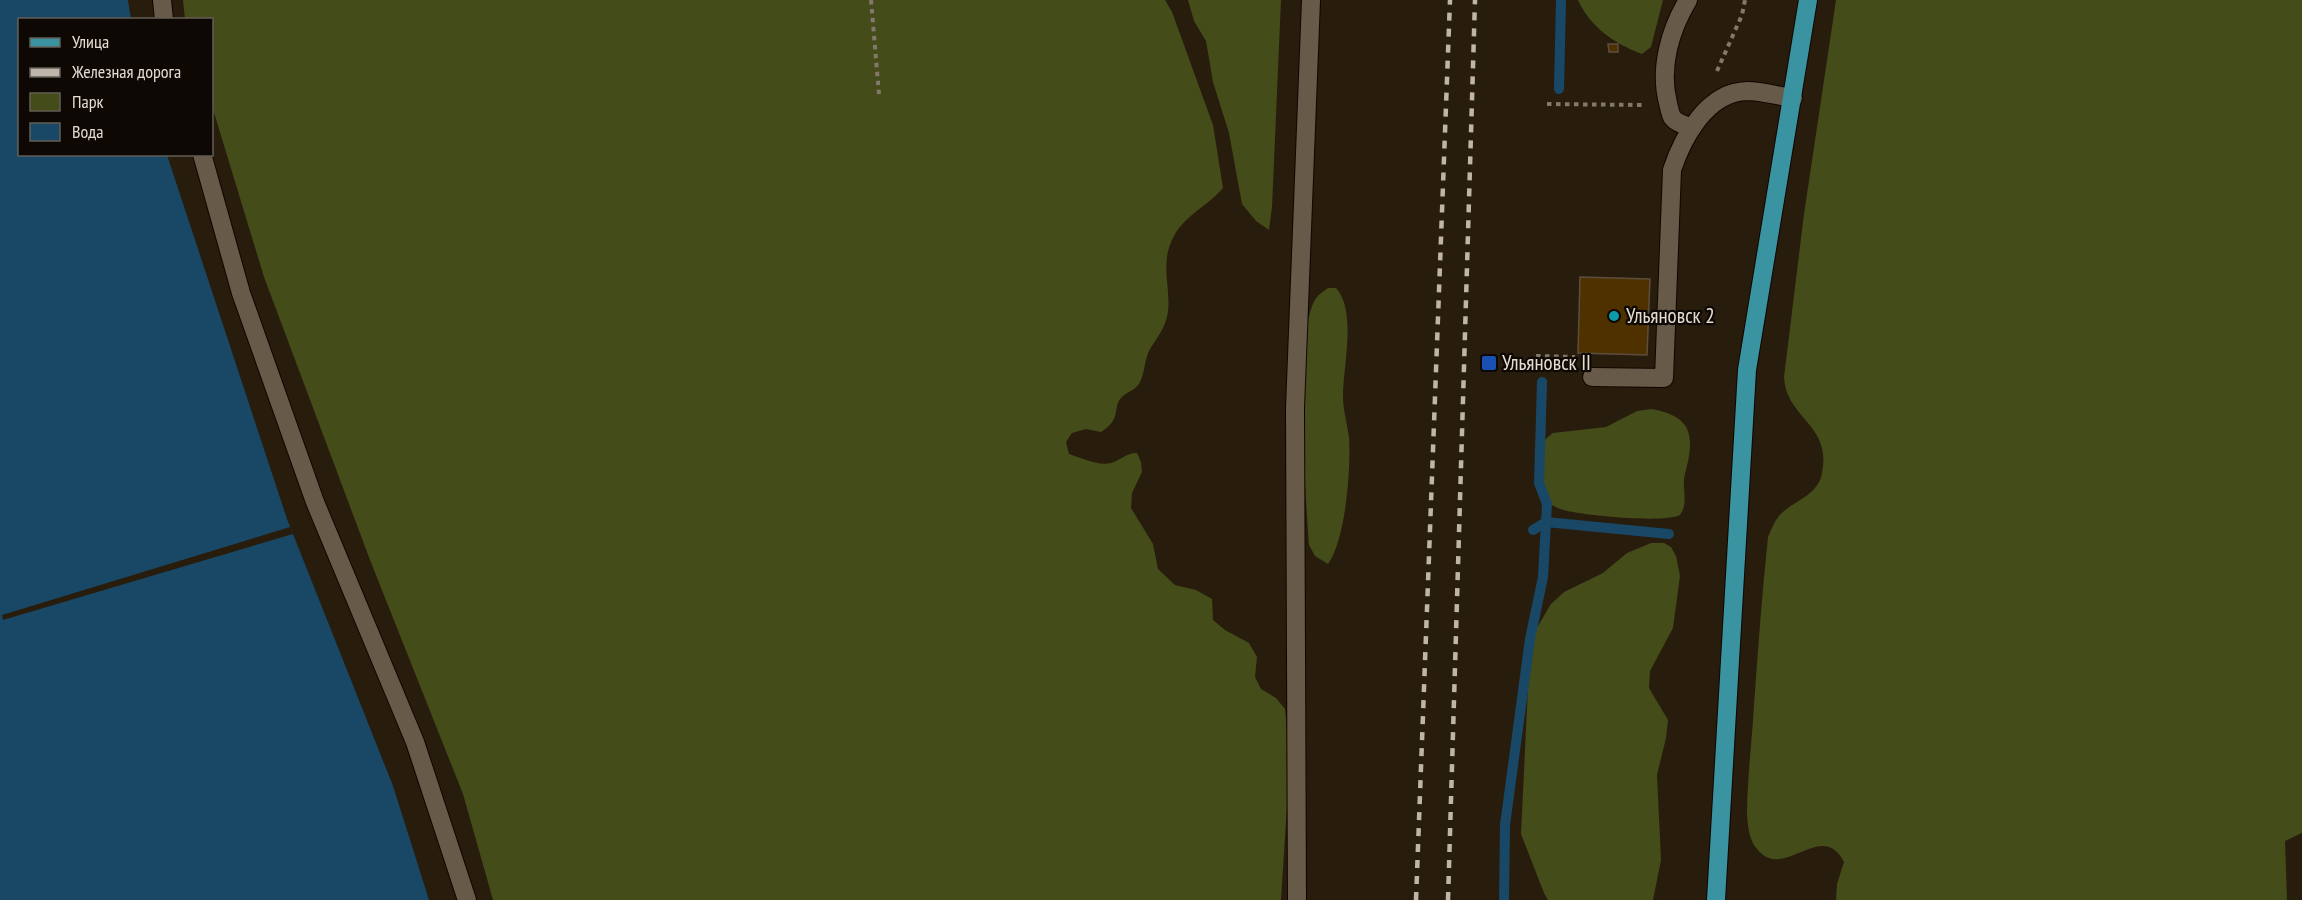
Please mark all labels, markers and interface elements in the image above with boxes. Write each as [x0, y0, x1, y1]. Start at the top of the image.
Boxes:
legend [18, 18, 213, 156]
text: Улица [72, 30, 109, 53]
text: Железная дорога [71, 60, 181, 83]
text: Парк [72, 90, 103, 113]
text: Вода [72, 120, 103, 143]
place label: Ульяновск 2 [1626, 302, 1715, 329]
marker: Ульяновск 2 [1607, 309, 1621, 323]
place label: Ульяновск II [1502, 349, 1591, 376]
marker: Ульяновск II [1480, 354, 1498, 372]

